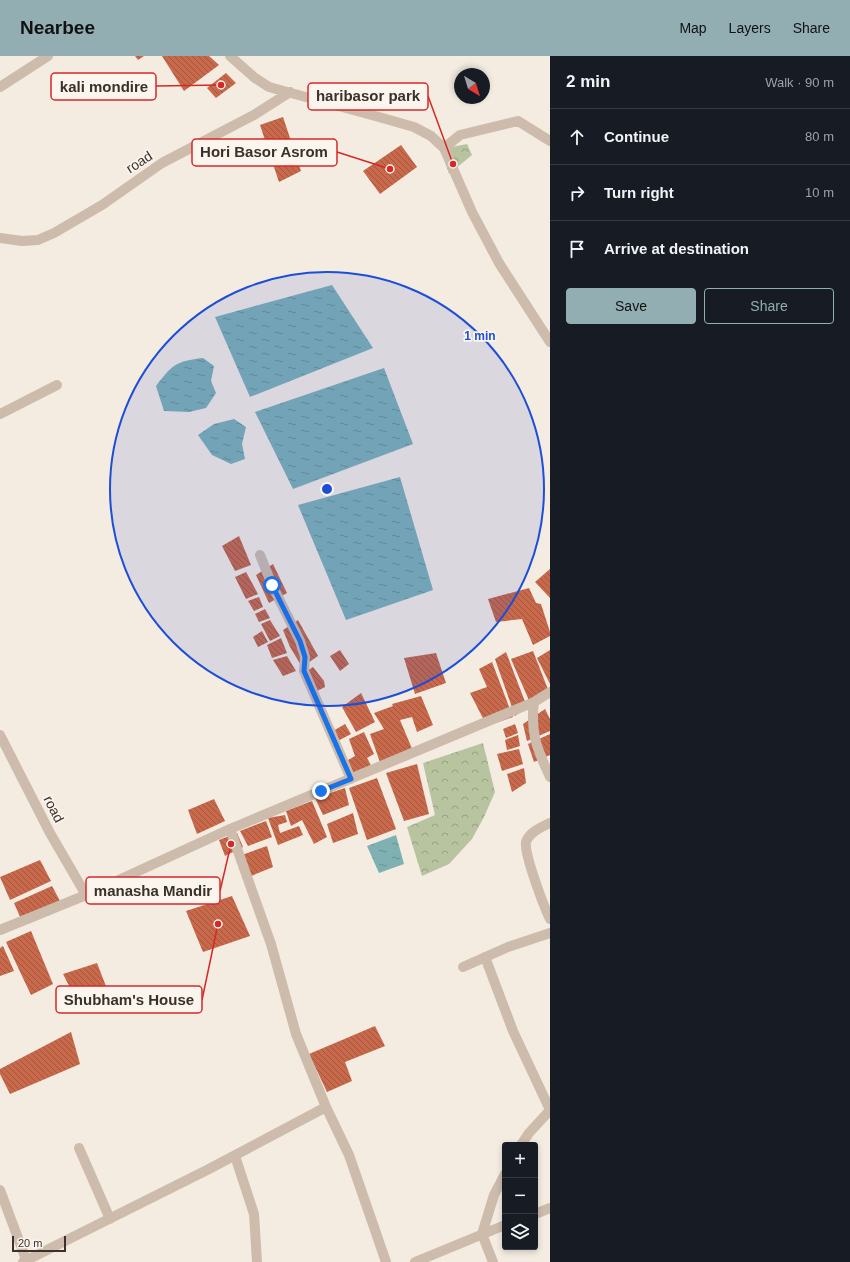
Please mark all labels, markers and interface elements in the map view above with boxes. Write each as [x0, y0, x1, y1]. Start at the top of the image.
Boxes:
text: Nearbee [20, 17, 95, 38]
text: Map [679, 20, 707, 36]
text: Layers [729, 20, 771, 36]
text: Share [793, 20, 830, 36]
north arrow [454, 68, 490, 104]
text: 2 min [566, 72, 610, 91]
callout: kali mondire [51, 73, 156, 100]
text: Walk · 90 m [765, 75, 834, 90]
text: kali mondire [60, 78, 148, 95]
callout: haribasor park [308, 83, 428, 110]
text: haribasor park [316, 87, 421, 104]
icon: ahead [566, 126, 588, 148]
text: Continue [604, 128, 669, 145]
text: 80 m [805, 129, 834, 144]
callout: Hori Basor Asrom [192, 139, 337, 166]
text: Hori Basor Asrom [200, 143, 328, 160]
street label: road [123, 148, 155, 176]
icon: right [566, 182, 588, 204]
text: Turn right [604, 184, 674, 201]
text: 10 m [805, 185, 834, 200]
icon: arrive [566, 238, 588, 260]
text: Arrive at destination [604, 240, 749, 257]
button: Save [566, 288, 696, 324]
button: Share [704, 288, 834, 324]
text: 1 min [464, 329, 496, 343]
centre of rings [320, 482, 334, 496]
route start [263, 576, 281, 594]
route end [312, 782, 330, 800]
street label: road [41, 793, 67, 825]
callout: manasha Mandir [86, 877, 220, 904]
text: manasha Mandir [94, 882, 212, 899]
callout: Shubham's House [56, 986, 202, 1013]
text: Shubham's House [64, 991, 194, 1008]
map controls [502, 1142, 538, 1250]
button: + [502, 1142, 538, 1178]
button: − [502, 1178, 538, 1214]
button: layers [502, 1214, 538, 1250]
scale bar [12, 1234, 66, 1253]
text: 20 m [18, 1237, 42, 1249]

